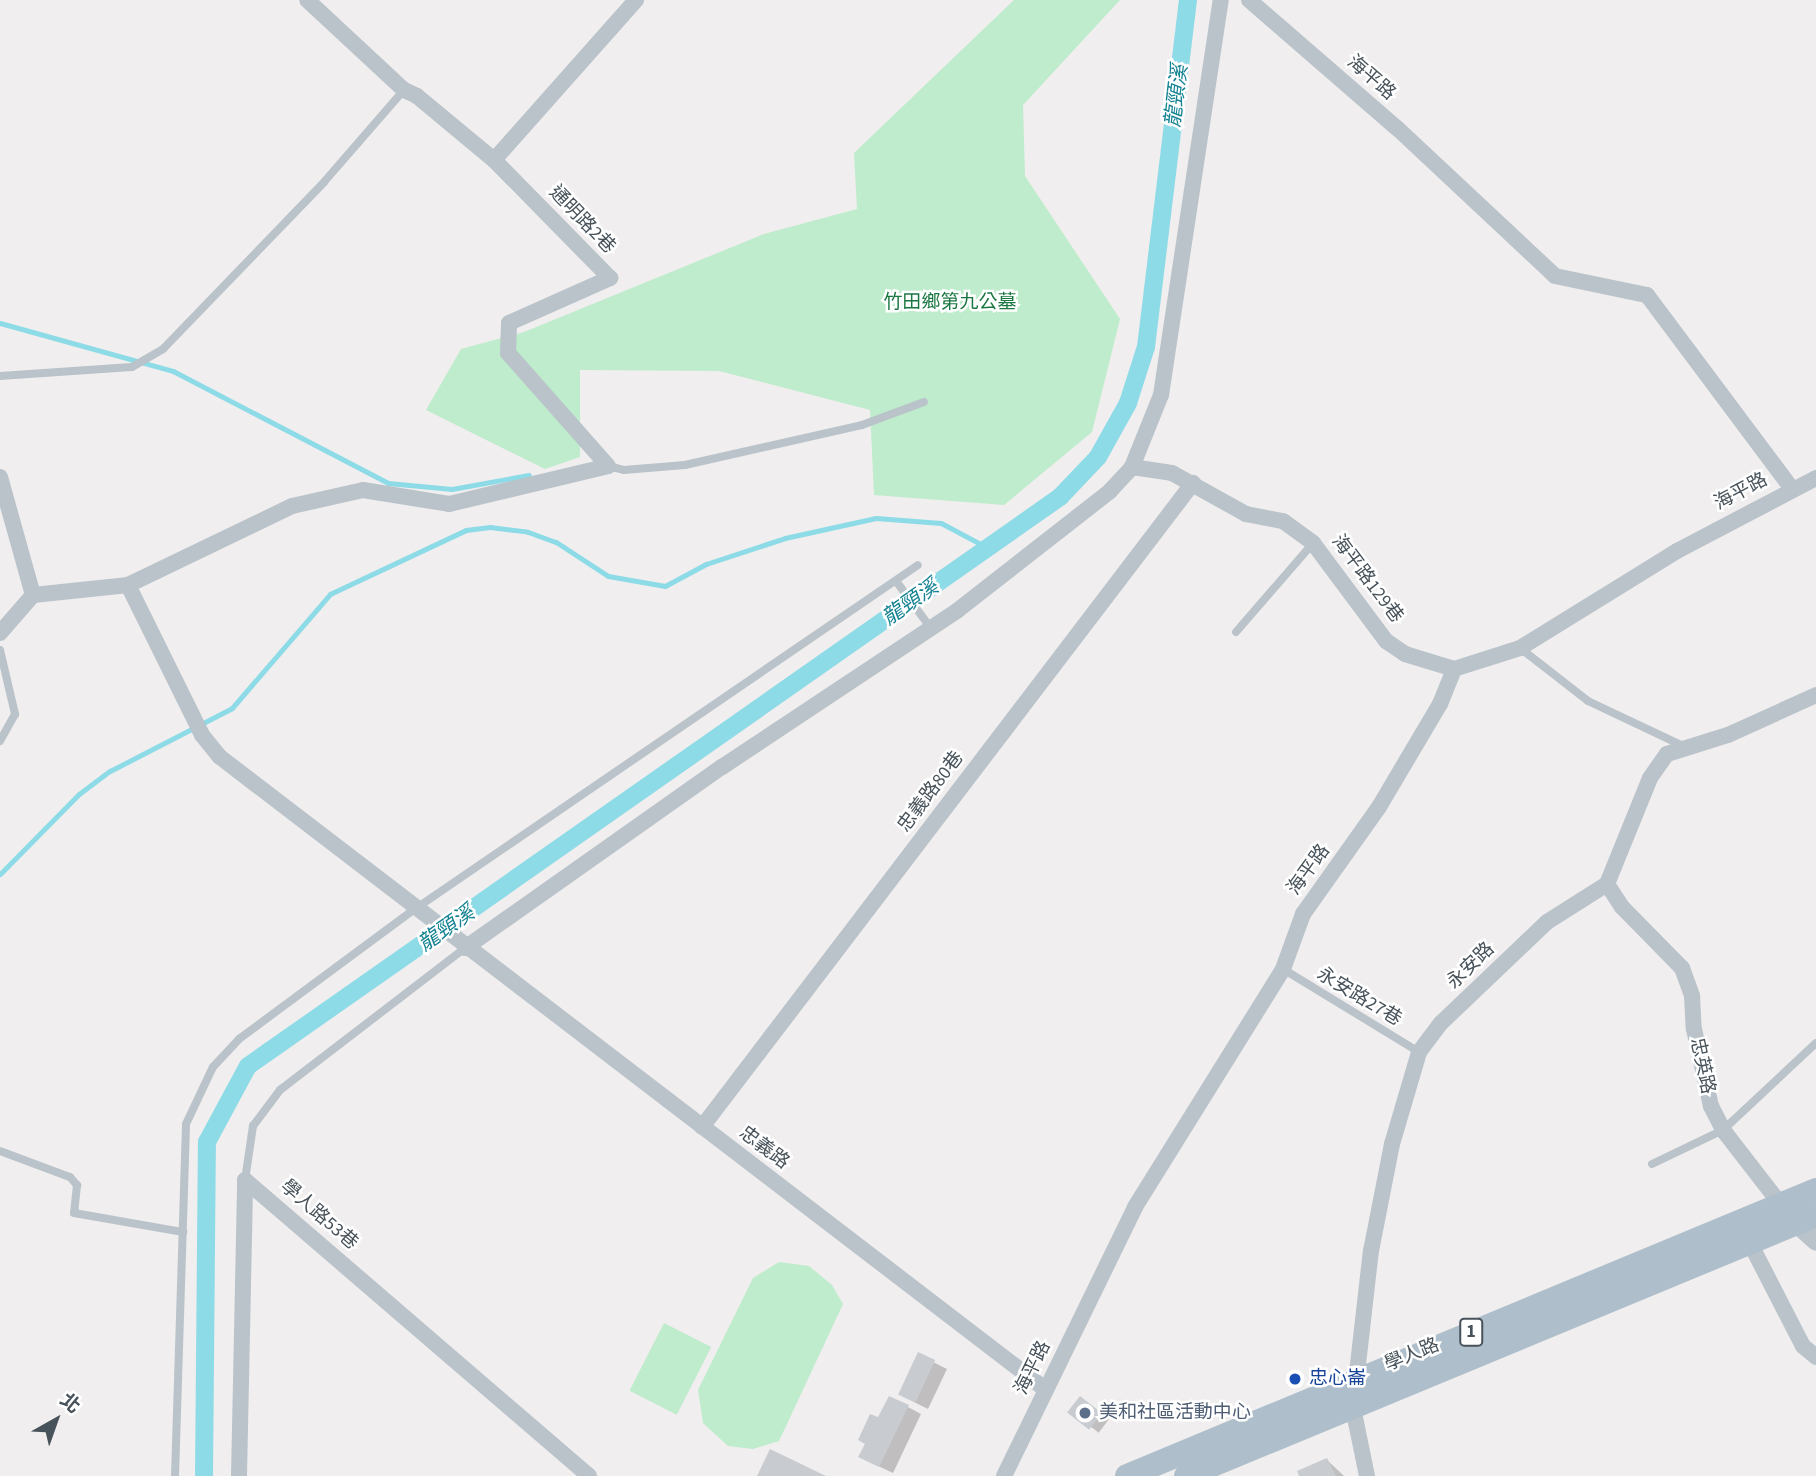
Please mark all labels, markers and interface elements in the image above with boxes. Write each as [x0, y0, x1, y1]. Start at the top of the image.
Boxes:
street label: 海平路 [1342, 51, 1400, 105]
water label: 龍頸溪 [1160, 63, 1192, 129]
street label: 通明路2巷 [544, 181, 620, 259]
park label: 竹田鄉第九公墓 [884, 292, 1016, 314]
street label: 海平路 [1710, 469, 1772, 515]
street label: 海平路129巷 [1327, 530, 1407, 628]
water label: 龍頸溪 [877, 574, 943, 630]
street label: 忠義路80巷 [893, 747, 969, 837]
street label: 海平路 [1283, 840, 1335, 900]
water label: 龍頸溪 [413, 900, 479, 956]
street label: 永安路 [1443, 938, 1499, 994]
street label: 永安路27巷 [1312, 963, 1406, 1031]
street label: 忠英路 [1685, 1036, 1719, 1096]
street label: 忠義路 [734, 1122, 794, 1174]
street label: 學人路53巷 [276, 1175, 362, 1255]
road number: 1 [1459, 1317, 1483, 1346]
street label: 學人路 [1381, 1334, 1443, 1376]
street label: 海平路 [1010, 1337, 1056, 1399]
place label: 忠心崙 [1309, 1368, 1366, 1390]
marker: 忠心崙 [1287, 1371, 1303, 1387]
north arrow [21, 1385, 91, 1455]
text: 北 [54, 1387, 86, 1420]
place label: 美和社區活動中心 [1099, 1402, 1251, 1424]
marker: 美和社區活動中心 [1077, 1405, 1093, 1421]

